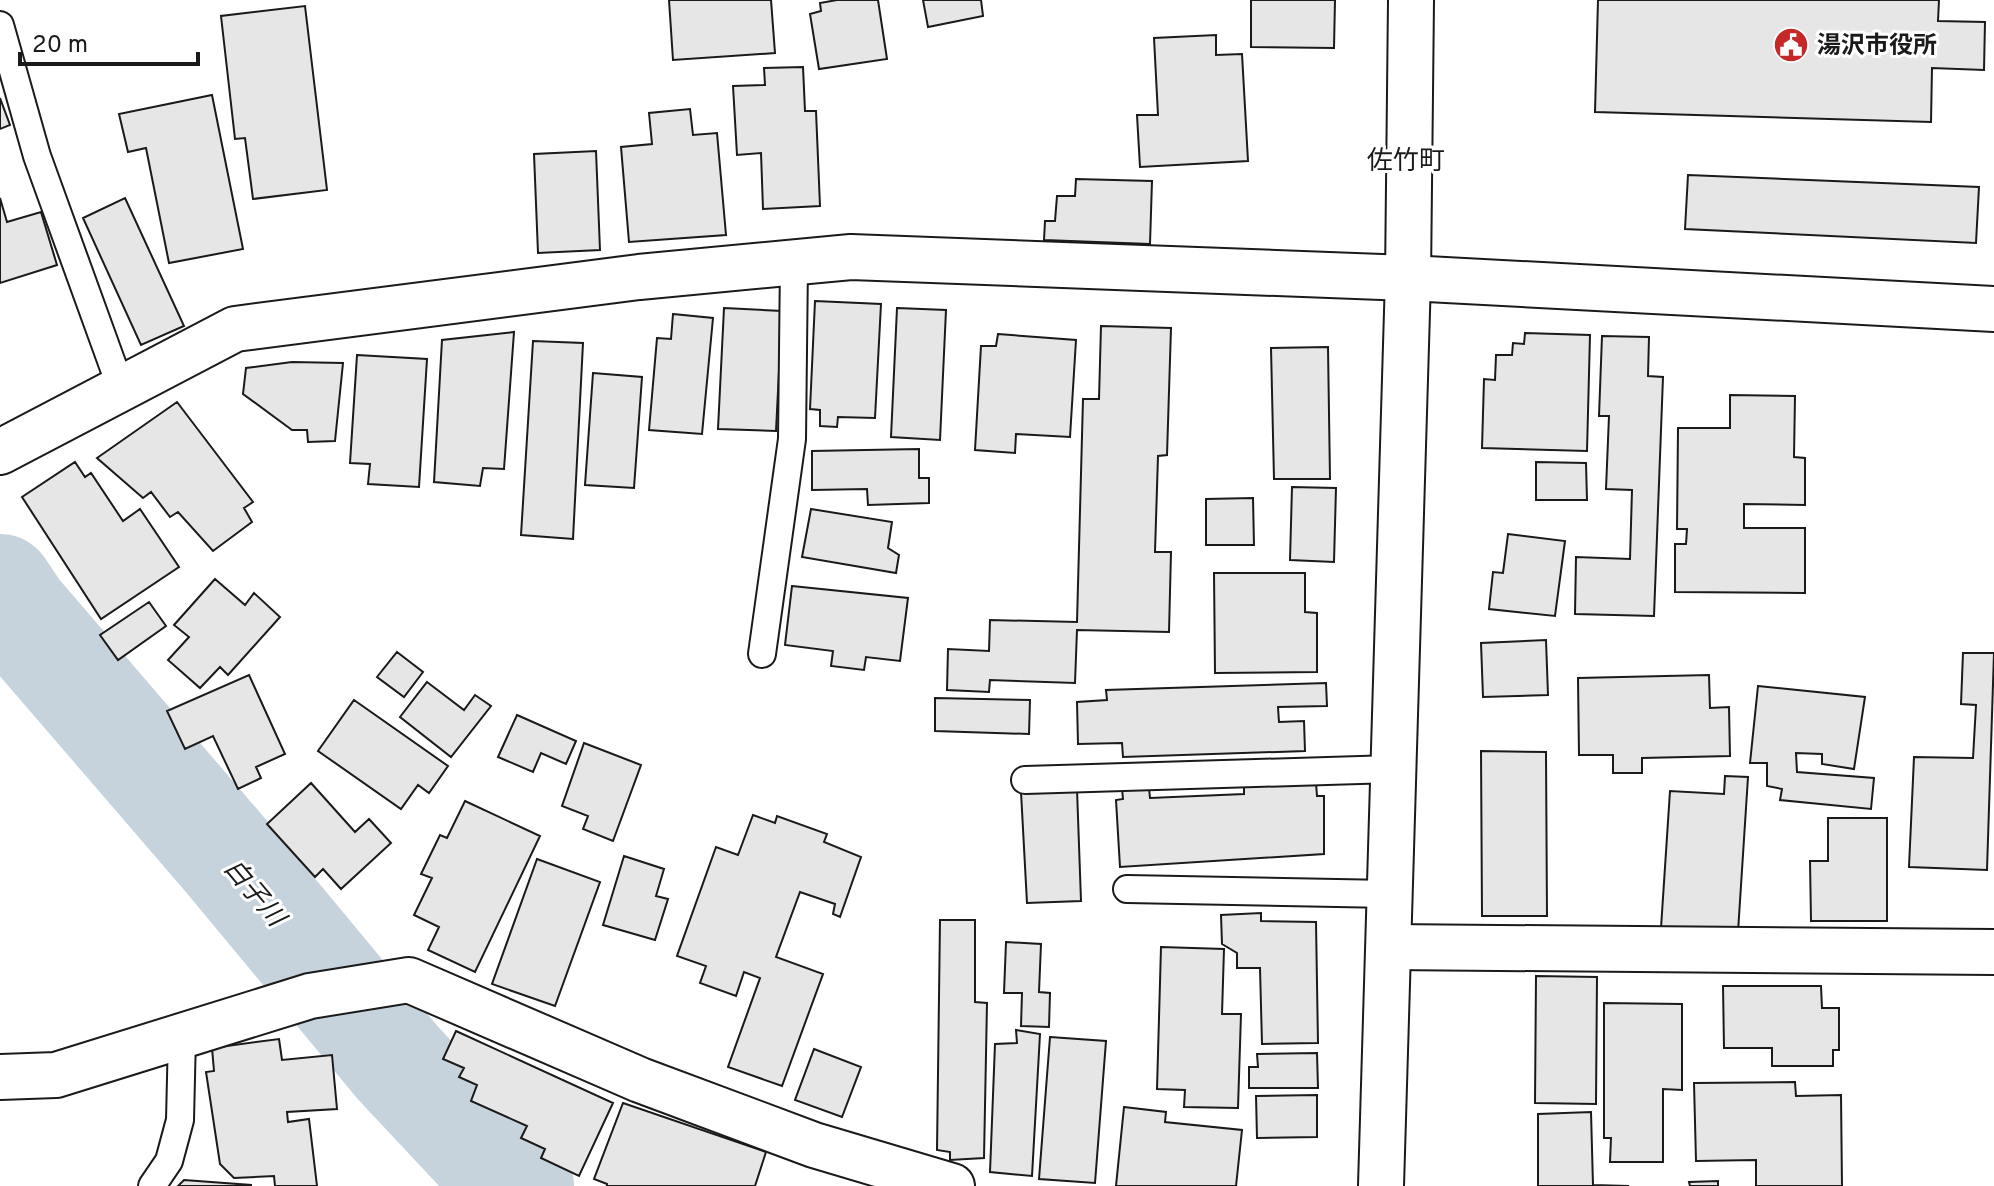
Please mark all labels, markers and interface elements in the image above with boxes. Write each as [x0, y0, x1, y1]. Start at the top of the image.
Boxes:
scale bar [20, 16, 198, 66]
public building icon: 湯沢市役所 [1772, 26, 1810, 64]
text: 20 m [32, 31, 88, 61]
place label: 湯沢市役所 [1817, 32, 1937, 62]
district label: 佐竹町 [1367, 146, 1445, 179]
water label: 白子川 [215, 853, 293, 936]

